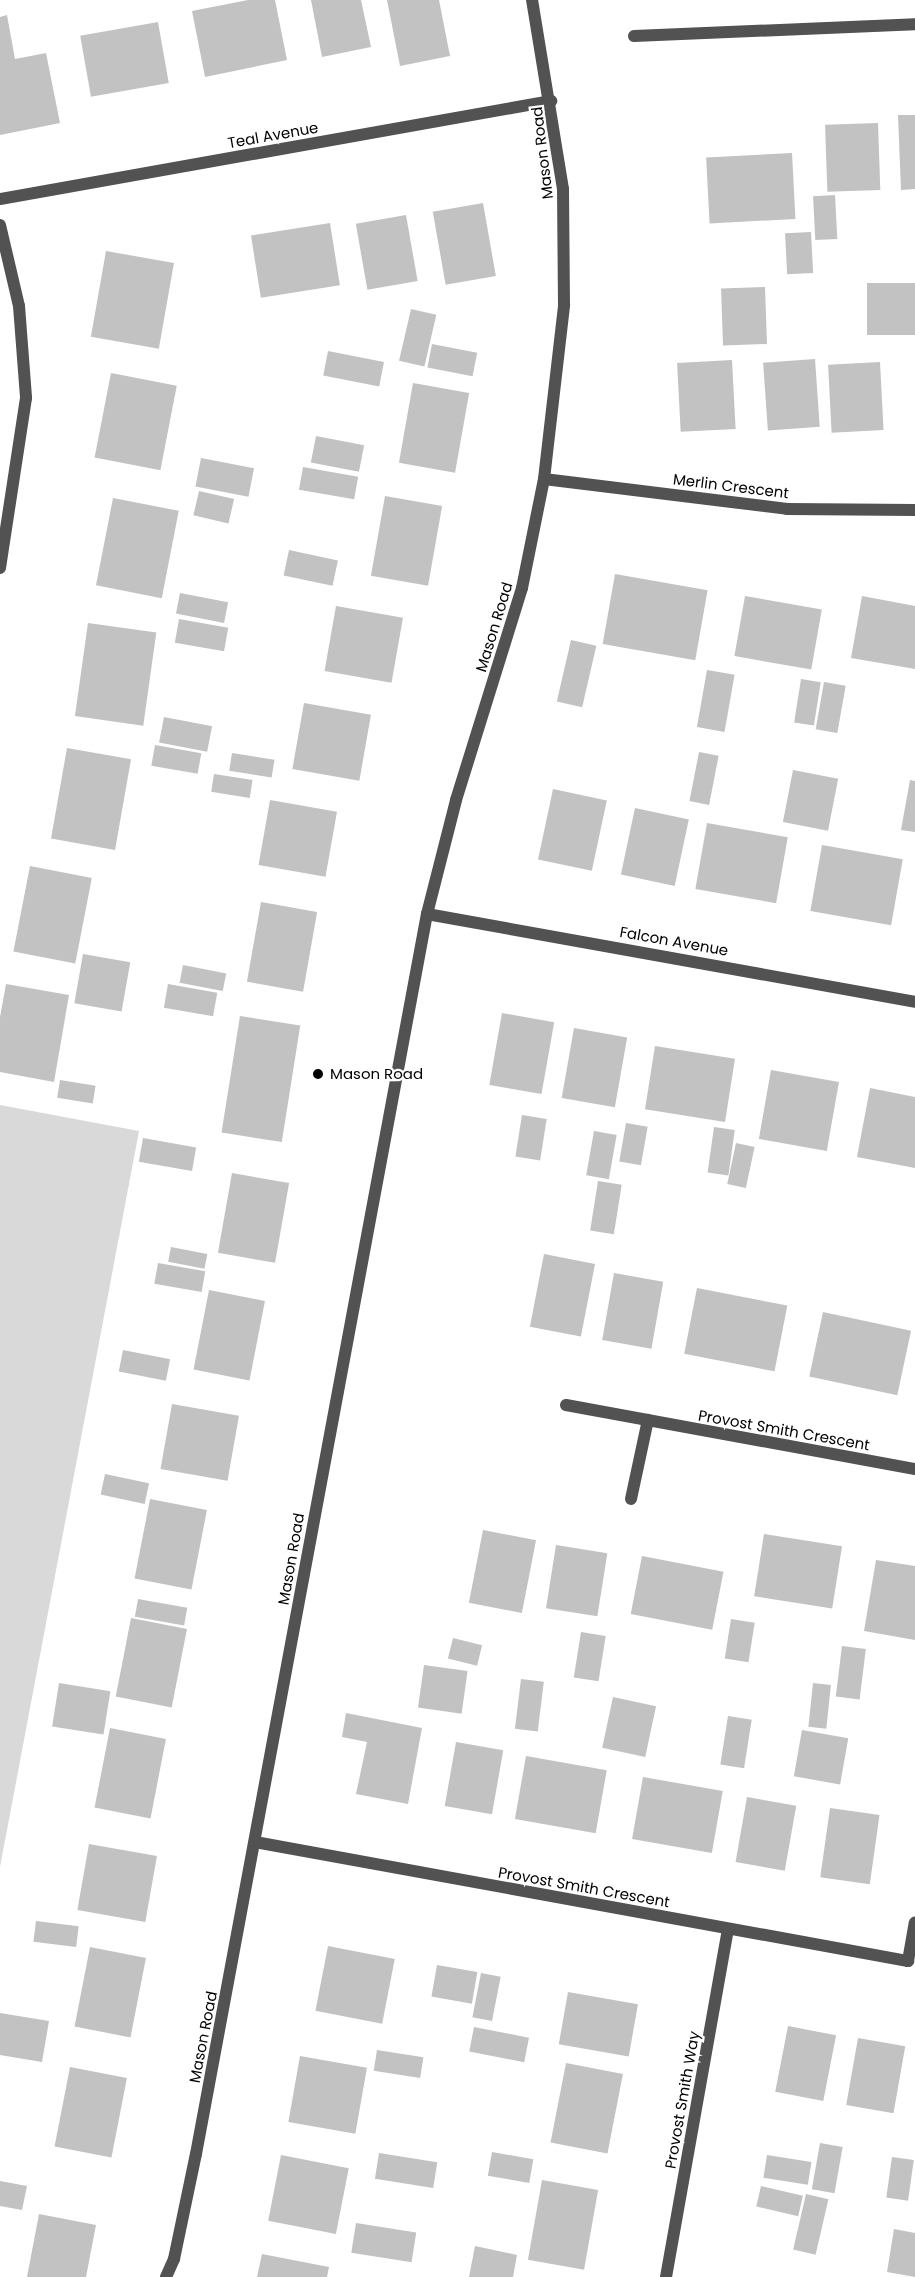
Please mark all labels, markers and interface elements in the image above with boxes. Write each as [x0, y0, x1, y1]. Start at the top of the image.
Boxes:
street label: Mason Road [527, 106, 557, 200]
street label: Teal Avenue [226, 118, 320, 152]
street label: Merlin Crescent [672, 470, 790, 502]
street label: Mason Road [472, 580, 516, 674]
street label: Falcon Avenue [618, 923, 730, 959]
place label: Mason Road [330, 1065, 423, 1083]
marker: Mason Road [311, 1067, 325, 1081]
street label: Provost Smith Crescent [697, 1406, 871, 1454]
street label: Mason Road [274, 1512, 308, 1606]
street label: Provost Smith Crescent [497, 1863, 671, 1911]
street label: Mason Road [185, 1990, 221, 2084]
street label: Provost Smith Way [661, 2030, 703, 2170]

